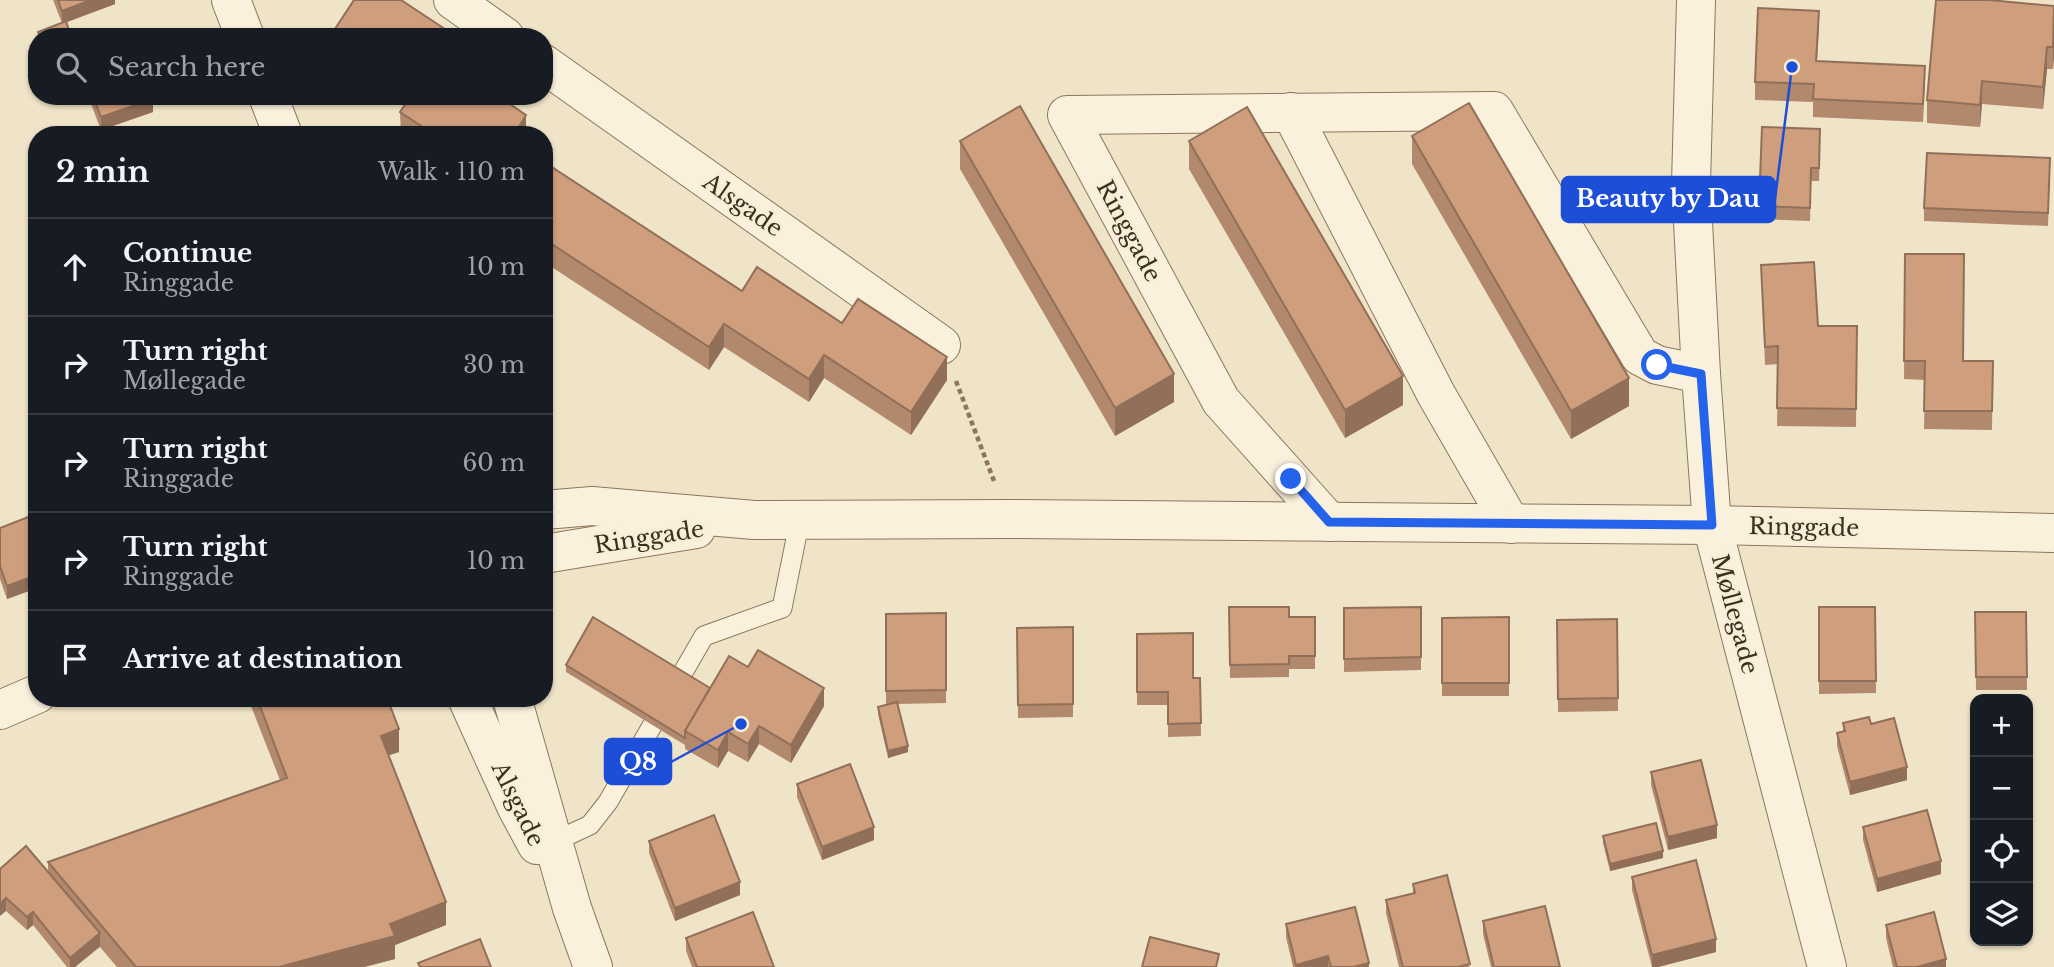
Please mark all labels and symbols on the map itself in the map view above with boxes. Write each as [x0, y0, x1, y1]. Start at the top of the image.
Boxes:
street label: Alsgade [697, 167, 788, 243]
street label: Ringgade [1091, 175, 1167, 287]
callout: Beauty by Dau [1562, 177, 1775, 222]
text: Beauty by Dau [1576, 184, 1760, 213]
route start [1641, 349, 1672, 380]
route end [1275, 463, 1306, 494]
street label: Ringgade [1748, 512, 1860, 542]
street label: Ringgade [592, 515, 706, 559]
street label: Møllegade [1706, 551, 1764, 677]
callout: Q8 [605, 739, 671, 784]
text: Q8 [619, 747, 657, 776]
street label: Alsgade [485, 756, 551, 851]

